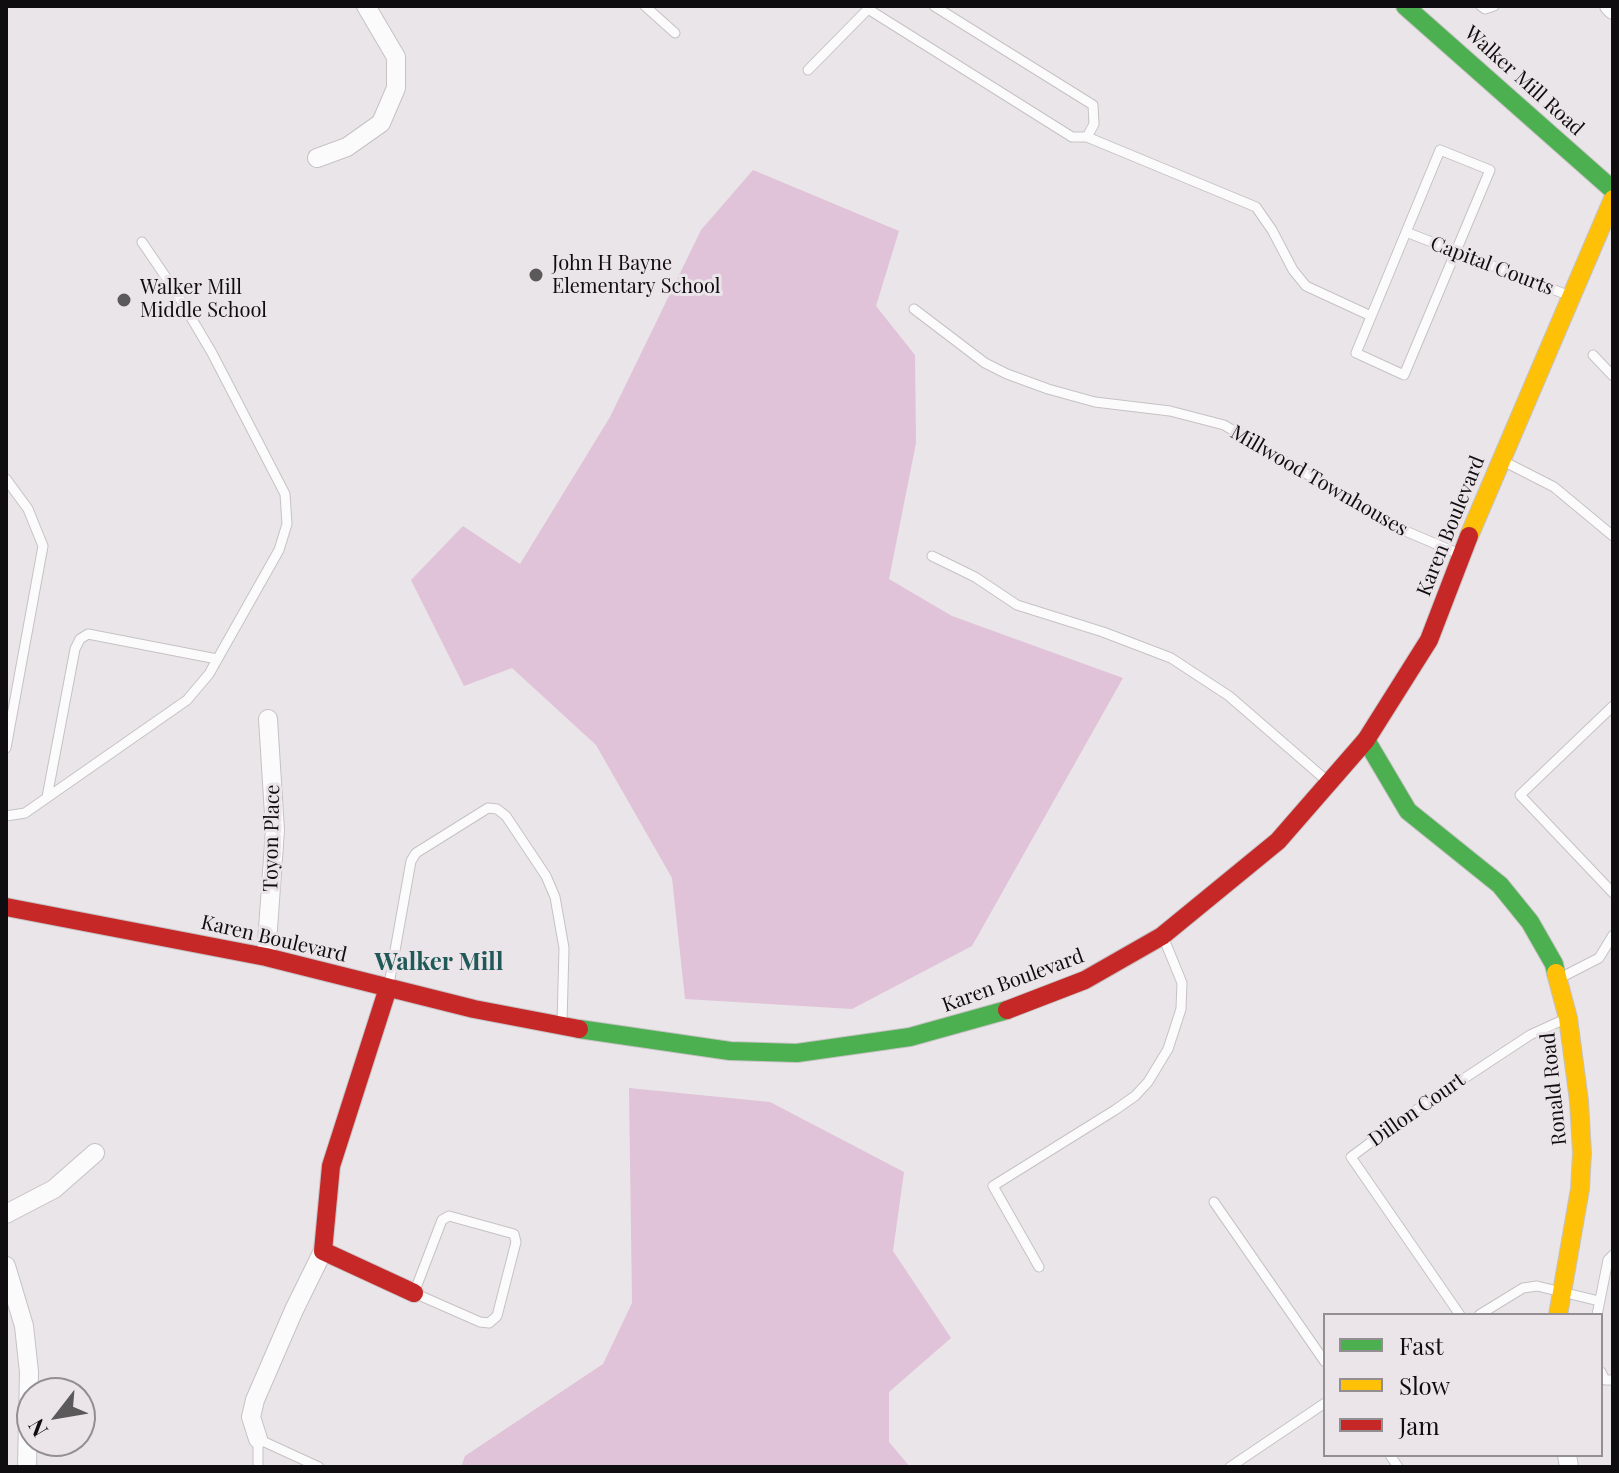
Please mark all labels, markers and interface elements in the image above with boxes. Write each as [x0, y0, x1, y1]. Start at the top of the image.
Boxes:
street label: Walker Mill Road [1459, 21, 1589, 141]
street label: Capital Courts [1427, 231, 1557, 301]
place label: John H Bayne Elementary School [552, 252, 720, 299]
marker: John H Bayne Elementary School [527, 266, 545, 284]
place label: Walker Mill Middle School [140, 276, 267, 323]
marker: Walker Mill Middle School [115, 291, 133, 309]
street label: Millwood Townhouses [1226, 420, 1412, 542]
street label: Karen Boulevard [1412, 452, 1490, 600]
street label: Toyon Place [259, 784, 285, 892]
street label: Karen Boulevard [199, 911, 349, 967]
street label: Karen Boulevard [939, 944, 1087, 1018]
district label: Walker Mill [375, 949, 503, 977]
street label: Ronald Road [1536, 1031, 1572, 1147]
street label: Dillon Court [1364, 1068, 1470, 1152]
legend [1323, 1313, 1603, 1457]
text: Fast [1399, 1329, 1444, 1361]
text: Slow [1399, 1369, 1450, 1401]
north arrow [16, 1377, 96, 1457]
text: Jam [1399, 1409, 1440, 1441]
text: N [20, 1414, 54, 1443]

